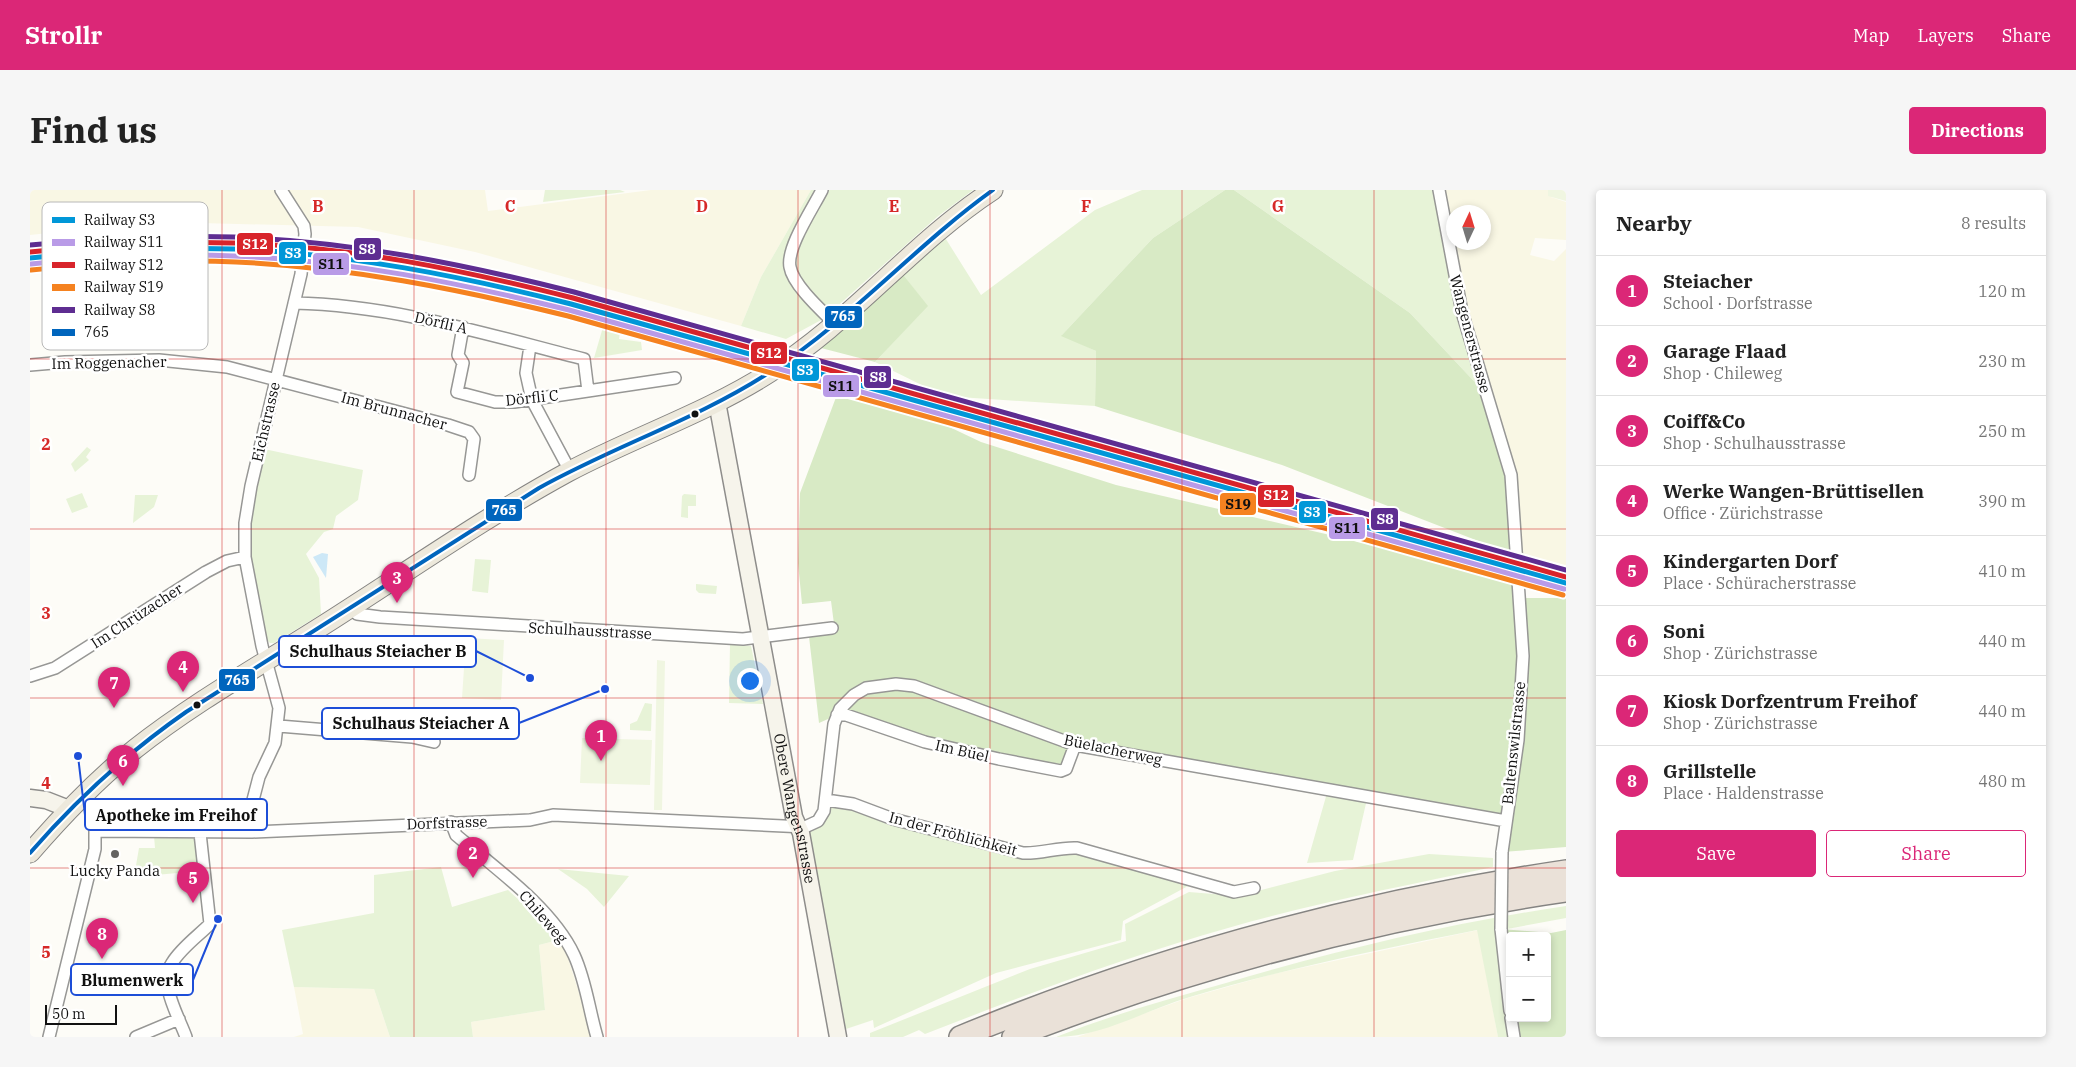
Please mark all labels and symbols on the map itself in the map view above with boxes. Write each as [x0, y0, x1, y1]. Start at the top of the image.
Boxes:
text: B [312, 196, 324, 216]
text: C [505, 196, 515, 216]
text: D [696, 196, 708, 216]
text: E [889, 196, 899, 216]
text: F [1081, 196, 1091, 216]
text: G [1272, 196, 1284, 216]
legend [42, 202, 208, 350]
north arrow [1446, 205, 1491, 250]
text: Railway S3 [84, 211, 155, 229]
line badge: S12 [236, 232, 274, 256]
text: Railway S11 [84, 233, 164, 251]
text: S12 [242, 235, 268, 253]
line badge: S8 [353, 237, 382, 261]
text: S8 [358, 240, 376, 258]
line badge: S3 [278, 241, 307, 265]
text: S3 [284, 244, 302, 262]
line badge: S11 [312, 252, 350, 276]
text: S11 [318, 255, 344, 273]
text: Railway S12 [84, 256, 164, 274]
street label: Wangenerstrasse [1446, 273, 1495, 395]
text: Railway S19 [84, 278, 164, 296]
text: Railway S8 [84, 301, 155, 319]
line badge: 765 [824, 305, 863, 329]
street label: Dörfli A [413, 307, 470, 338]
text: 765 [830, 307, 856, 325]
text: 765 [84, 323, 109, 341]
line badge: S12 [750, 341, 788, 365]
text: S12 [756, 344, 782, 362]
street label: Im Roggenacher [51, 352, 167, 373]
line badge: S3 [791, 358, 820, 382]
text: S3 [796, 361, 814, 379]
line badge: S8 [863, 365, 892, 389]
text: S8 [869, 368, 887, 386]
line badge: S11 [822, 374, 860, 398]
text: S11 [828, 377, 854, 395]
street label: Eichstrasse [247, 380, 284, 464]
street label: Dörfli C [504, 385, 559, 410]
street label: Im Brunnacher [339, 387, 449, 434]
unlabelled marker [690, 409, 700, 419]
text: 2 [41, 434, 51, 454]
line badge: S12 [1257, 484, 1295, 508]
text: S12 [1263, 486, 1289, 504]
line badge: S19 [1219, 492, 1257, 516]
text: S19 [1225, 495, 1251, 513]
line badge: 765 [485, 498, 523, 522]
line badge: S3 [1298, 500, 1327, 524]
text: 765 [491, 501, 517, 519]
text: S3 [1303, 503, 1321, 521]
line badge: S8 [1370, 507, 1399, 531]
text: S8 [1376, 510, 1394, 528]
line badge: S11 [1328, 516, 1366, 540]
text: S11 [1334, 519, 1360, 537]
pin: 3 [381, 562, 413, 603]
street label: Im Chrüzacher [87, 579, 187, 652]
text: 3 [41, 603, 51, 623]
street label: Schulhausstrasse [528, 618, 652, 643]
callout: Schulhaus Steiacher B [279, 636, 476, 667]
text: Schulhaus Steiacher B [290, 641, 466, 661]
pin: 4 [167, 651, 199, 692]
pin: 7 [98, 667, 130, 708]
line badge: 765 [218, 668, 256, 692]
your location [737, 668, 763, 694]
text: 765 [224, 671, 250, 689]
street label: Baltenswilstrasse [1498, 680, 1529, 805]
unlabelled marker [192, 700, 202, 710]
callout: Schulhaus Steiacher A [322, 708, 519, 739]
text: Schulhaus Steiacher A [333, 713, 509, 733]
pin: 1 [585, 720, 617, 761]
street label: Büelacherweg [1062, 730, 1164, 769]
street label: Obere Wangenstrasse [770, 732, 820, 885]
street label: Im Büel [933, 735, 991, 766]
pin: 6 [107, 745, 139, 786]
text: 4 [41, 773, 51, 793]
callout: Apotheke im Freihof [85, 799, 267, 830]
text: Apotheke im Freihof [95, 805, 258, 825]
street label: In der Fröhlichkeit [887, 807, 1019, 860]
street label: Dorfstrasse [406, 812, 488, 833]
pin: 2 [457, 837, 489, 878]
marker: Lucky Panda [109, 848, 121, 860]
place label: Lucky Panda [70, 861, 160, 880]
pin: 5 [177, 862, 209, 903]
street label: Chileweg [515, 886, 572, 947]
pin: 8 [86, 918, 118, 959]
text: 5 [41, 942, 51, 962]
callout: Blumenwerk [71, 964, 193, 995]
text: Blumenwerk [81, 970, 183, 990]
scale bar [45, 1002, 118, 1025]

